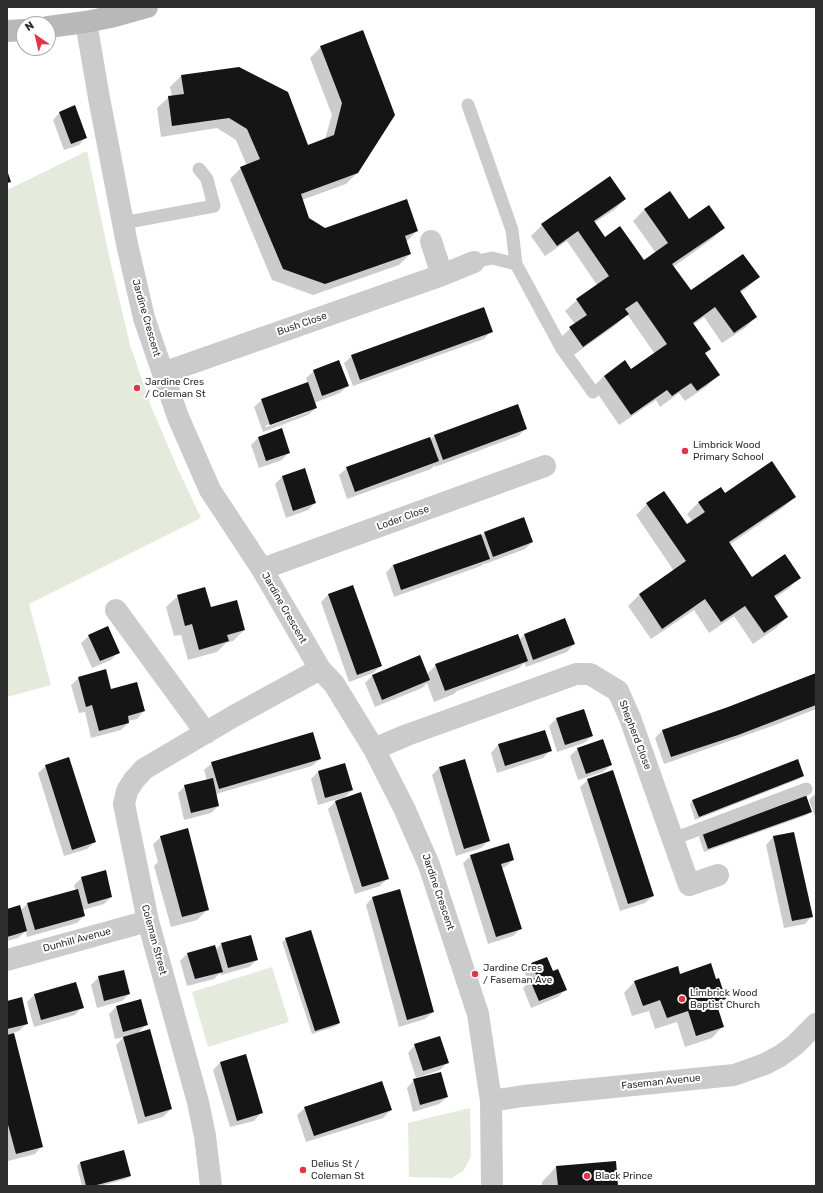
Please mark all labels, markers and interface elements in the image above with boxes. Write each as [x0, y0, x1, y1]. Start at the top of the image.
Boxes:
north arrow [16, 16, 56, 56]
text: N [23, 19, 36, 34]
street label: Jardine Crescent [129, 278, 163, 358]
street label: Bush Close [276, 310, 328, 338]
place label: Jardine Cres / Coleman St [145, 376, 206, 400]
marker: Jardine Cres / Coleman St [132, 383, 142, 393]
place label: Limbrick Wood Primary School [693, 439, 764, 462]
marker: Limbrick Wood Primary School [680, 446, 690, 456]
street label: Loder Close [375, 503, 431, 533]
street label: Jardine Crescent [259, 570, 309, 646]
street label: Shepherd Close [616, 699, 654, 771]
street label: Jardine Crescent [419, 852, 457, 932]
street label: Coleman Street [139, 904, 169, 976]
street label: Dunhill Avenue [42, 925, 112, 955]
place label: Jardine Cres / Faseman Ave [483, 962, 552, 986]
marker: Jardine Cres / Faseman Ave [470, 969, 480, 979]
place label: Limbrick Wood Baptist Church [690, 987, 760, 1010]
marker: Limbrick Wood Baptist Church [677, 994, 687, 1004]
street label: Faseman Avenue [621, 1072, 701, 1092]
place label: Delius St / Coleman St [311, 1158, 364, 1182]
marker: Delius St / Coleman St [298, 1165, 308, 1175]
place label: Black Prince [595, 1170, 653, 1182]
marker: Black Prince [582, 1171, 592, 1181]

